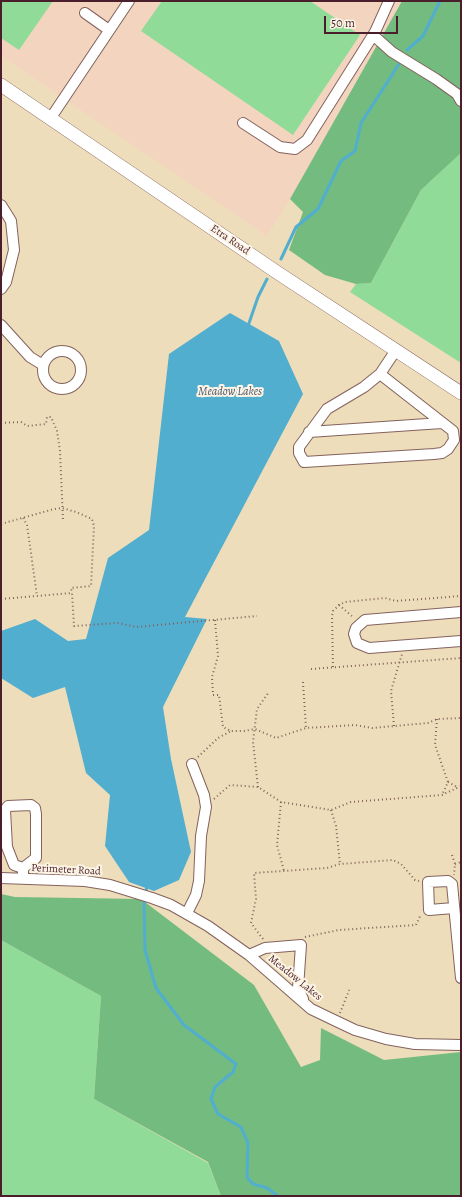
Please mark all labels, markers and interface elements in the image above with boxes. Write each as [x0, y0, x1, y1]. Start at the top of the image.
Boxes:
scale bar [326, 8, 400, 34]
text: 50 m [331, 15, 355, 31]
street label: Etra Road [208, 222, 252, 258]
water label: Meadow Lakes [198, 385, 262, 399]
street label: Perimeter Road [31, 862, 101, 878]
street label: Meadow Lakes [265, 952, 325, 1004]

